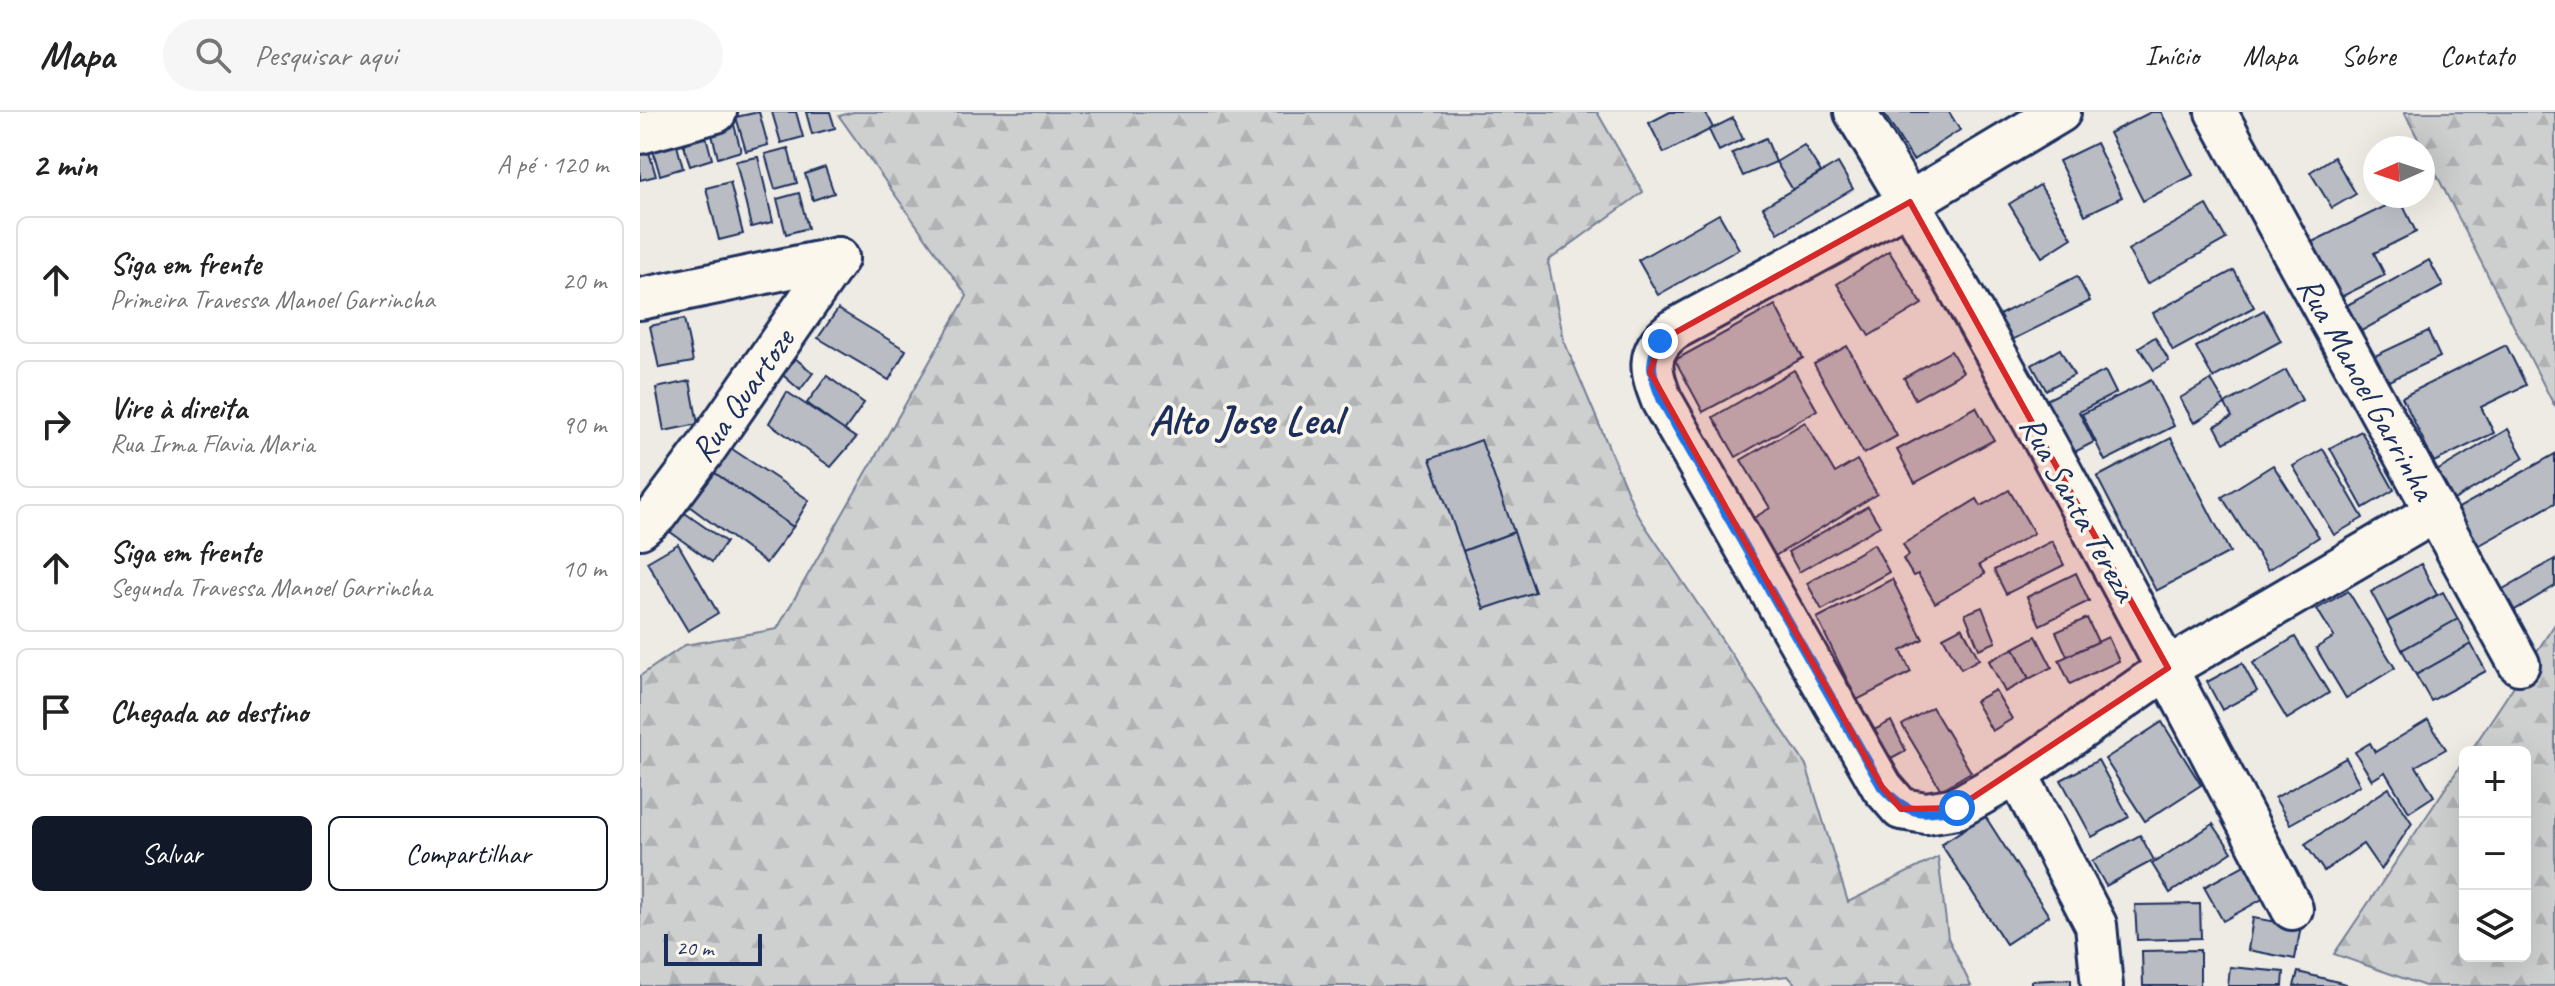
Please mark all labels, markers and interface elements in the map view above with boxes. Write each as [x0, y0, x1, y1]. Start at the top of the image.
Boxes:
search box [163, 19, 723, 91]
text: Mapa [40, 32, 115, 79]
icon: search [191, 33, 235, 77]
text: Pesquisar aqui [255, 36, 397, 74]
text: Início [2145, 38, 2199, 73]
text: Mapa [2243, 38, 2297, 73]
text: Sobre [2341, 38, 2396, 73]
text: Contato [2440, 38, 2515, 73]
north arrow [2363, 136, 2435, 208]
text: 2 min [32, 143, 97, 186]
text: A pé · 120 m [497, 148, 608, 181]
text: Siga em frente [110, 245, 261, 283]
icon: ahead [34, 258, 78, 302]
text: 20 m [562, 264, 606, 297]
street label: Rua Manoel Garrinha [2288, 269, 2447, 509]
text: Primeira Travessa Manoel Garrincha [110, 283, 435, 316]
street label: Rua Quartoze [680, 318, 805, 470]
route end [1642, 323, 1678, 359]
text: Vire à direita [110, 389, 247, 427]
district label: Alto Jose Leal [1149, 394, 1350, 447]
icon: right [34, 402, 78, 446]
text: 90 m [562, 408, 606, 441]
street label: Rua Santa Tereza [2011, 408, 2149, 610]
text: Rua Irma Flavia Maria [110, 427, 314, 460]
text: Siga em frente [110, 533, 261, 571]
icon: ahead [34, 546, 78, 590]
text: 10 m [562, 552, 606, 585]
text: Segunda Travessa Manoel Garrincha [110, 571, 432, 604]
icon: arrive [34, 690, 78, 734]
text: Chegada ao destino [110, 693, 308, 731]
map controls [2459, 746, 2531, 962]
button: + [2459, 746, 2531, 818]
route start [1939, 790, 1975, 826]
button: Salvar [32, 816, 312, 891]
button: Compartilhar [328, 816, 608, 891]
button: − [2459, 818, 2531, 890]
button: layers [2459, 890, 2531, 962]
scale bar [664, 930, 762, 966]
text: 20 m [676, 934, 713, 962]

